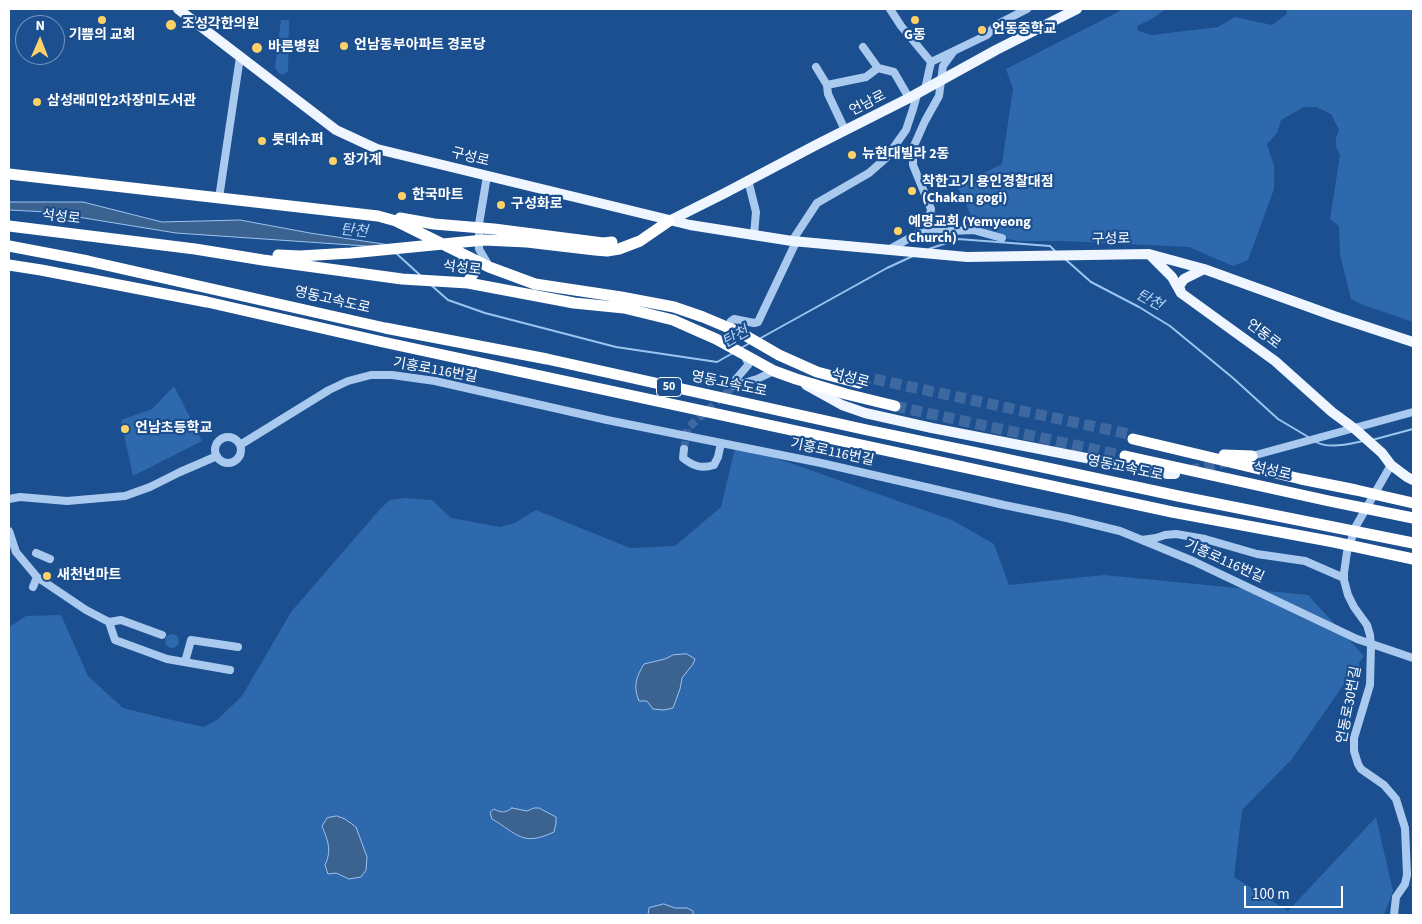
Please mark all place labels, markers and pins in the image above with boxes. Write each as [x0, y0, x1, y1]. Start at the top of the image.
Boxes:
marker: 기쁨의 교회 [96, 14, 108, 26]
marker: G동 [909, 14, 921, 26]
place label: 조성각한의원 [182, 17, 259, 33]
marker: 조성각한의원 [164, 18, 178, 32]
place label: 언동중학교 [992, 22, 1056, 38]
marker: 언동중학교 [976, 24, 988, 36]
place label: 기쁨의 교회 [68, 28, 136, 44]
place label: G동 [904, 28, 926, 44]
place label: 언남동부아파트 경로당 [354, 38, 486, 54]
place label: 바른병원 [268, 40, 320, 56]
marker: 언남동부아파트 경로당 [338, 40, 350, 52]
marker: 바른병원 [250, 41, 264, 55]
place label: 삼성래미안2차장미도서관 [47, 94, 196, 110]
marker: 삼성래미안2차장미도서관 [31, 96, 43, 108]
place label: 롯데슈퍼 [272, 133, 324, 149]
marker: 롯데슈퍼 [256, 135, 268, 147]
place label: 뉴현대빌라 2동 [862, 147, 949, 163]
marker: 뉴현대빌라 2동 [846, 149, 858, 161]
place label: 장가계 [343, 153, 382, 169]
marker: 장가계 [327, 155, 339, 167]
place label: 착한고기 용인경찰대점 (Chakan gogi) [922, 175, 1054, 208]
marker: 착한고기 용인경찰대점 (Chakan gogi) [906, 185, 918, 197]
place label: 한국마트 [412, 188, 464, 204]
marker: 한국마트 [396, 190, 408, 202]
place label: 구성화로 [511, 197, 563, 213]
marker: 구성화로 [495, 199, 507, 211]
place label: 예명교회 (Yemyeong Church) [908, 215, 1031, 248]
marker: 예명교회 (Yemyeong Church) [892, 225, 904, 237]
place label: 언남초등학교 [135, 421, 212, 437]
marker: 언남초등학교 [119, 423, 131, 435]
place label: 새천년마트 [57, 568, 121, 584]
marker: 새천년마트 [41, 570, 53, 582]

